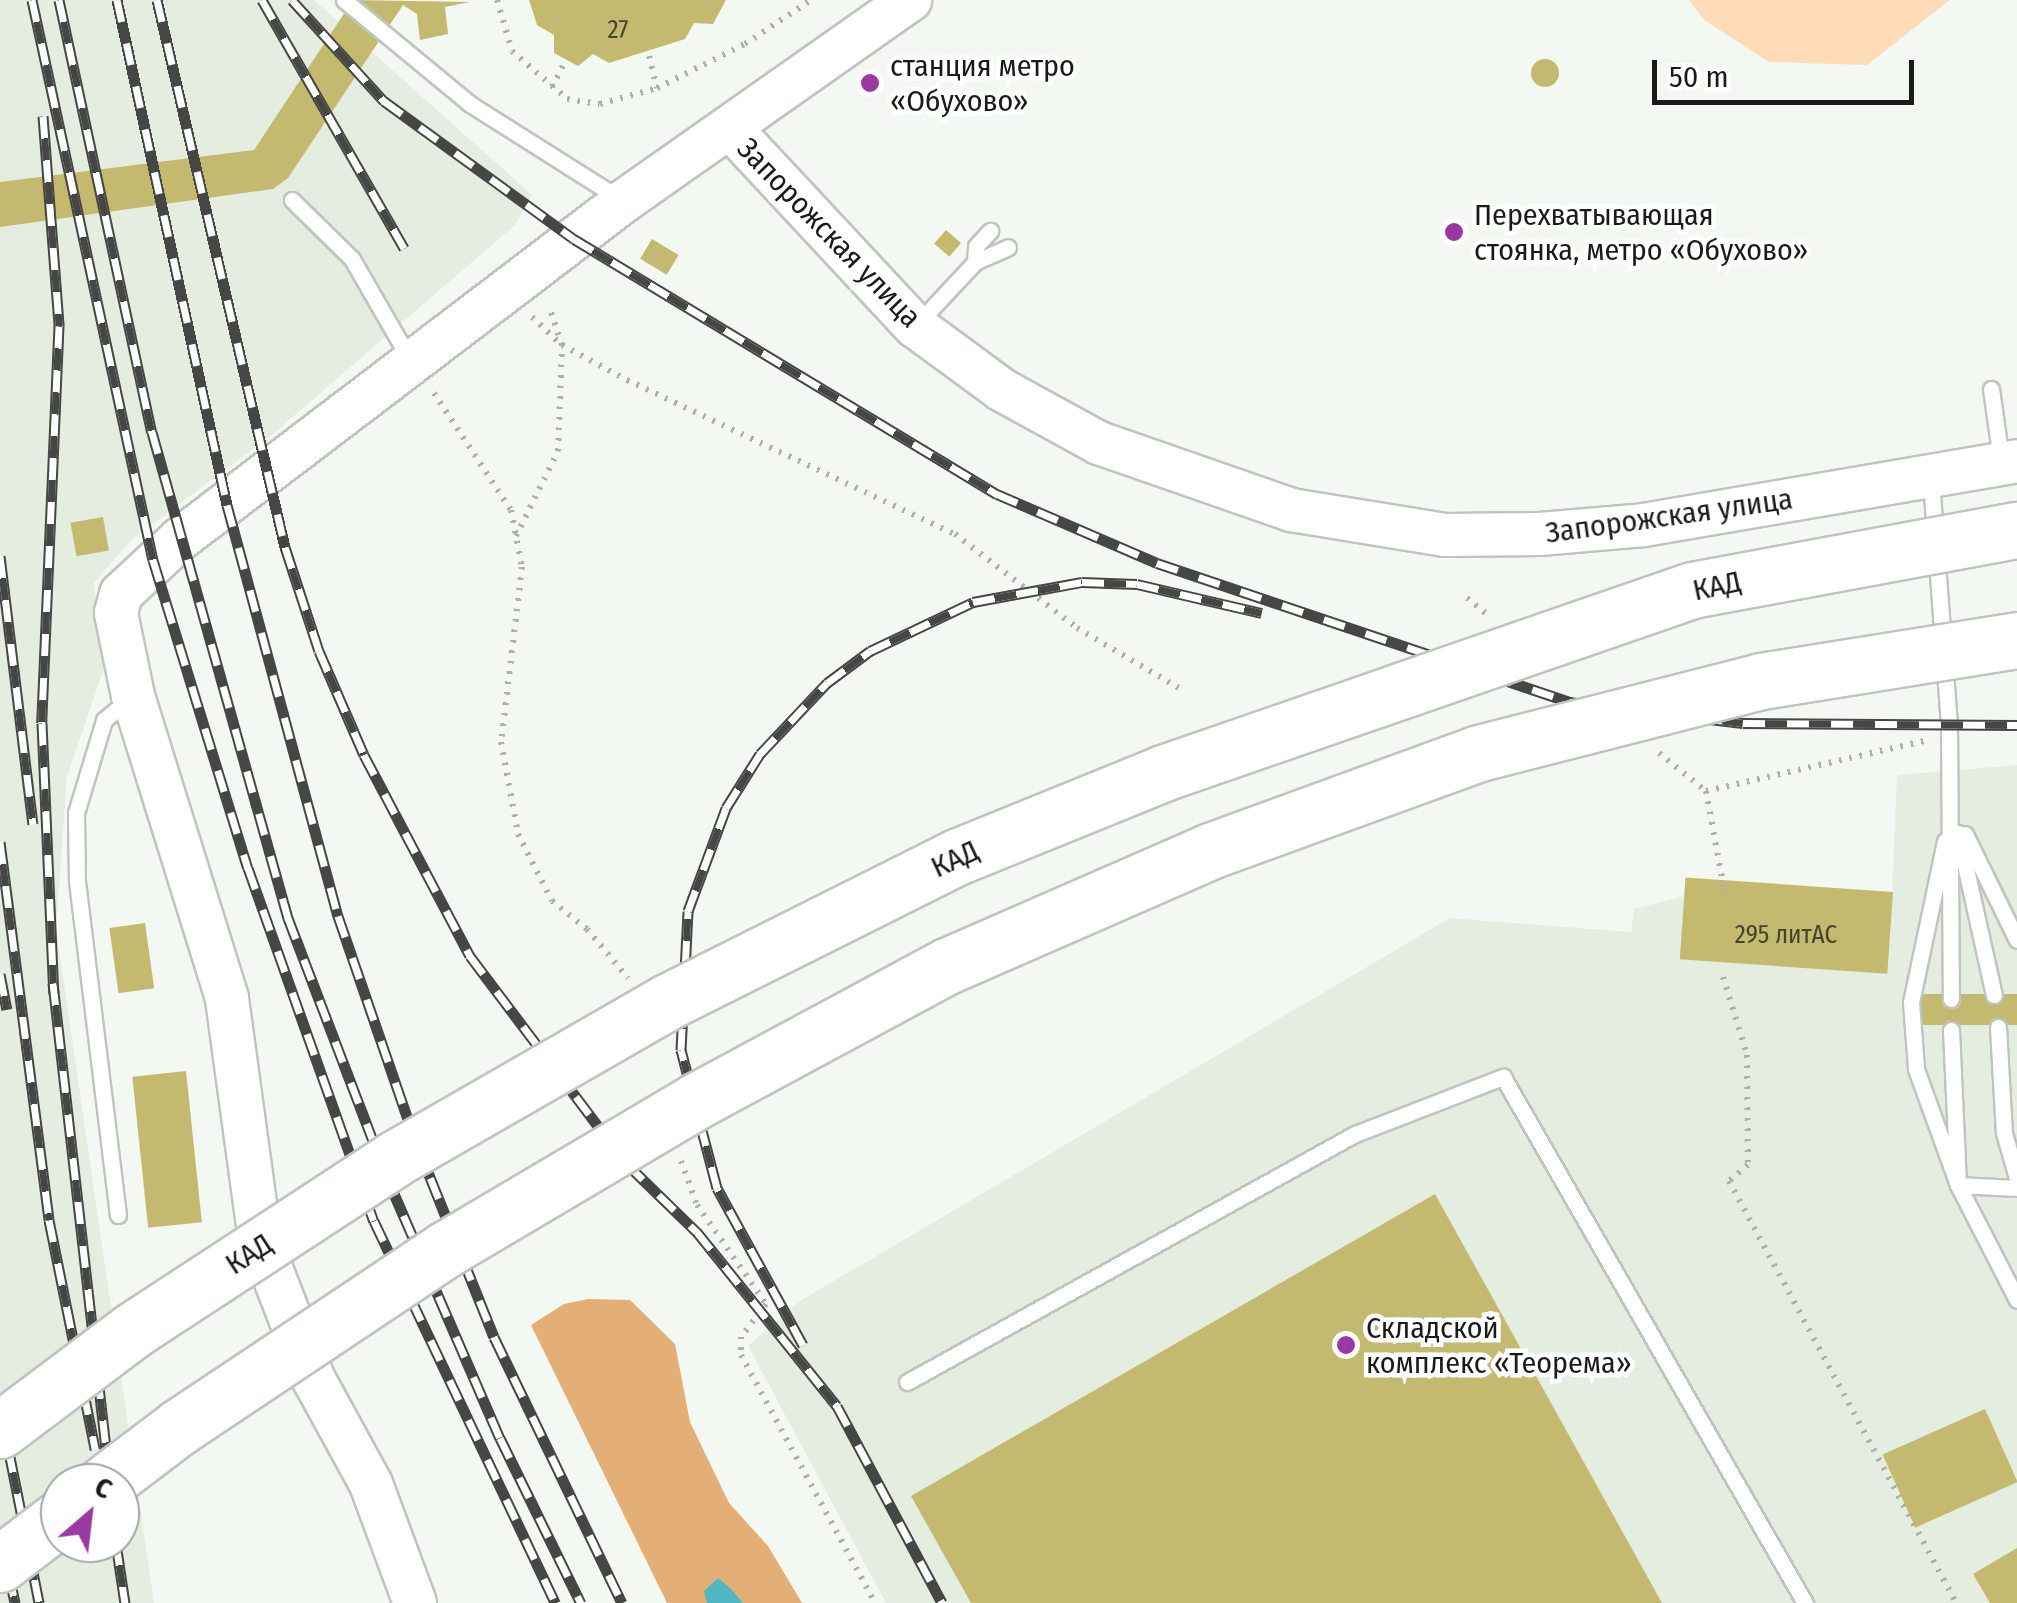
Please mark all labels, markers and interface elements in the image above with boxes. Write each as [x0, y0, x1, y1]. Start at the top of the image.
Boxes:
house number: 27 [608, 15, 628, 45]
scale bar [1657, 40, 1920, 102]
place label: станция метро «Обухово» [890, 48, 1075, 118]
text: 50 m [1669, 59, 1729, 95]
marker: станция метро «Обухово» [859, 72, 881, 94]
street label: Запорожская улица [729, 131, 929, 335]
place label: Перехватывающая стоянка, метро «Обухово» [1474, 197, 1808, 268]
marker: Перехватывающая стоянка, метро «Обухово» [1443, 221, 1465, 243]
street label: Запорожская улица [1543, 481, 1795, 551]
street label: КАД [1690, 563, 1744, 609]
street label: КАД [925, 832, 985, 886]
house number: 295 литАС [1735, 920, 1837, 950]
street label: КАД [219, 1226, 279, 1282]
place label: Складской комплекс «Теорема» [1366, 1310, 1632, 1380]
marker: Складской комплекс «Теорема» [1335, 1334, 1357, 1356]
north arrow [40, 1463, 140, 1563]
text: С [89, 1470, 118, 1506]

